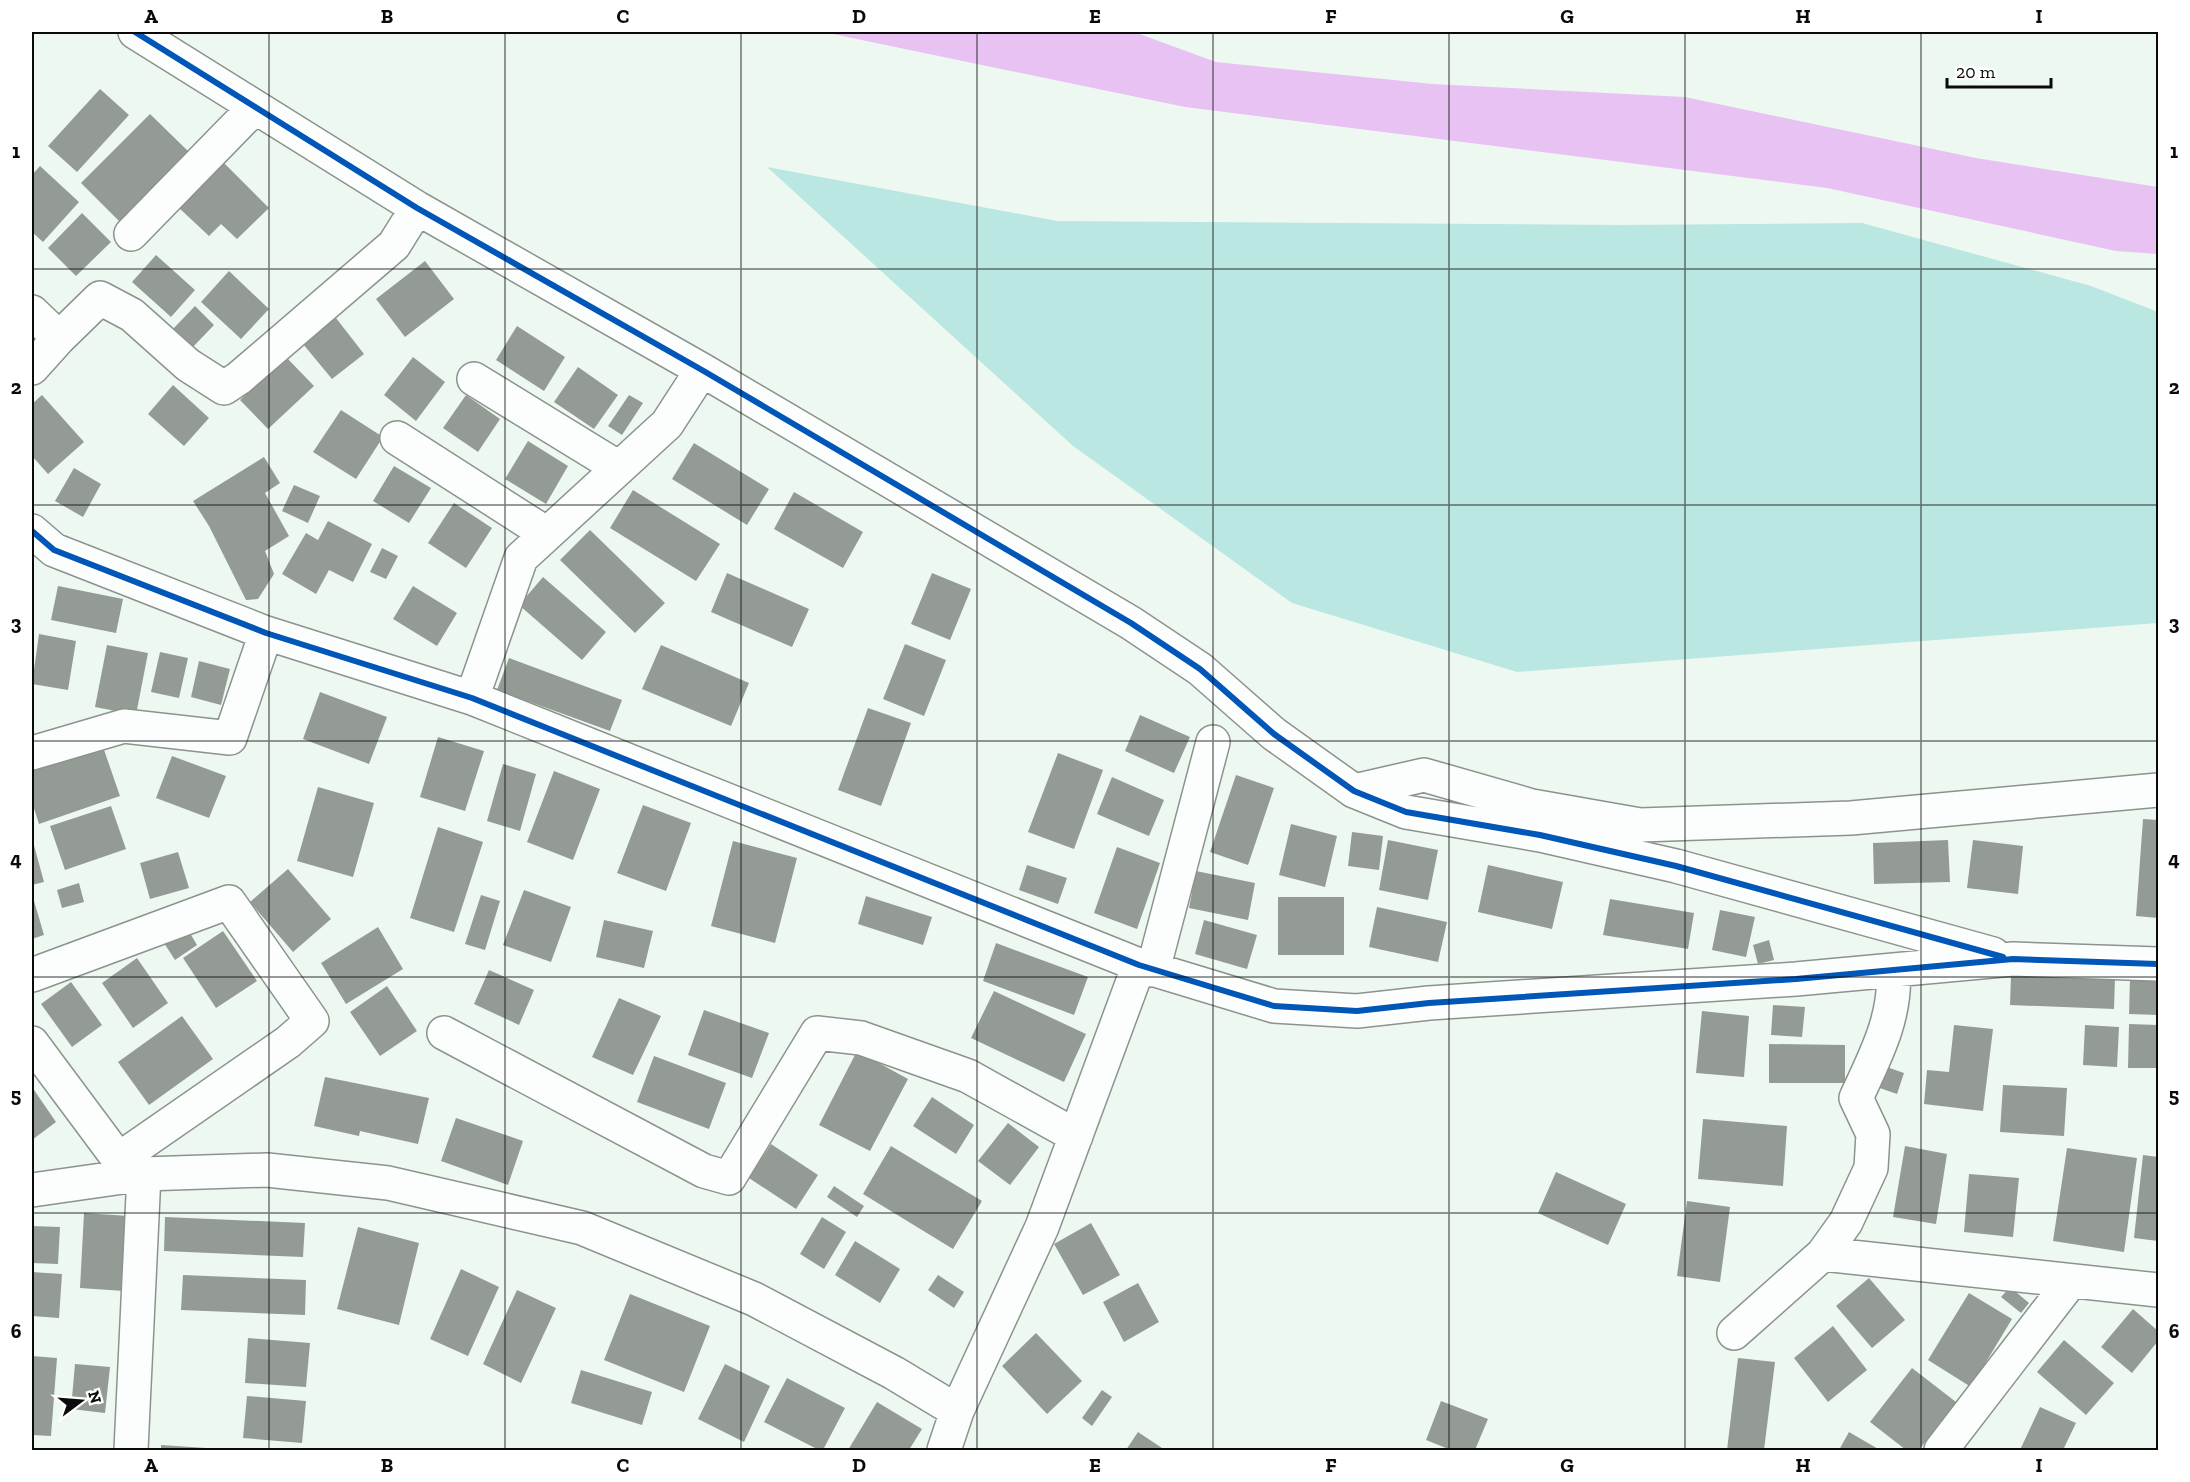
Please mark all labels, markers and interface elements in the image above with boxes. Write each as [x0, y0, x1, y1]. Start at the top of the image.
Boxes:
text: A [144, 4, 158, 28]
text: B [381, 4, 393, 28]
text: C [617, 4, 630, 28]
text: D [852, 4, 866, 28]
text: E [1089, 4, 1101, 28]
text: F [1325, 4, 1337, 28]
text: G [1560, 4, 1574, 28]
text: H [1795, 4, 1811, 28]
text: I [2035, 4, 2043, 28]
scale bar [1947, 51, 2050, 89]
text: 20 m [1956, 61, 1996, 83]
text: 1 [12, 139, 20, 163]
text: 1 [2170, 139, 2178, 163]
text: 2 [11, 375, 22, 399]
text: 2 [2169, 375, 2180, 399]
text: 3 [11, 611, 22, 635]
text: 3 [2169, 611, 2180, 635]
text: 4 [10, 847, 22, 871]
text: 4 [2168, 847, 2180, 871]
text: 5 [11, 1083, 21, 1107]
text: 5 [2169, 1083, 2179, 1107]
text: 6 [11, 1319, 22, 1343]
text: 6 [2169, 1319, 2180, 1343]
north arrow [51, 1371, 111, 1431]
text: N [84, 1389, 106, 1405]
text: A [144, 1453, 158, 1477]
text: B [381, 1453, 393, 1477]
text: C [617, 1453, 630, 1477]
text: D [852, 1453, 866, 1477]
text: E [1089, 1453, 1101, 1477]
text: F [1325, 1453, 1337, 1477]
text: G [1560, 1453, 1574, 1477]
text: H [1795, 1453, 1811, 1477]
text: I [2035, 1453, 2043, 1477]

